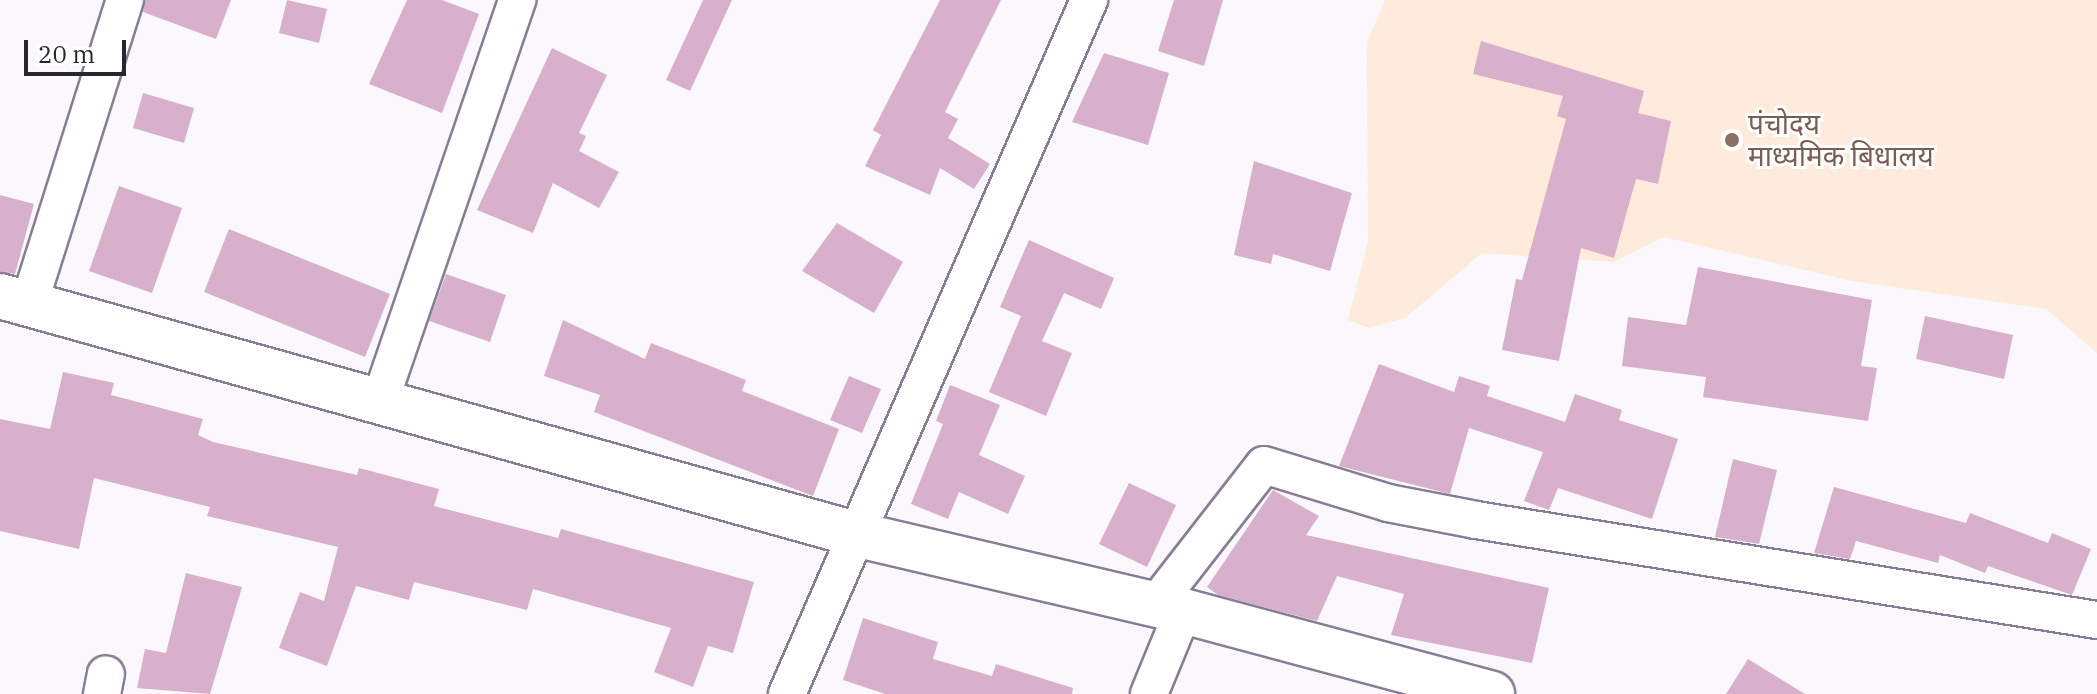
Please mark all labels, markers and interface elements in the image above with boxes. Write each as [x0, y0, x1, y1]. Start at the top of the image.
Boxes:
scale bar [28, 24, 130, 74]
text: 20 m [38, 38, 95, 70]
place label: पंचोदय माध्यमिक बिधालय [1748, 107, 1934, 173]
marker: पंचोदय माध्यमिक बिधालय [1723, 131, 1741, 149]

